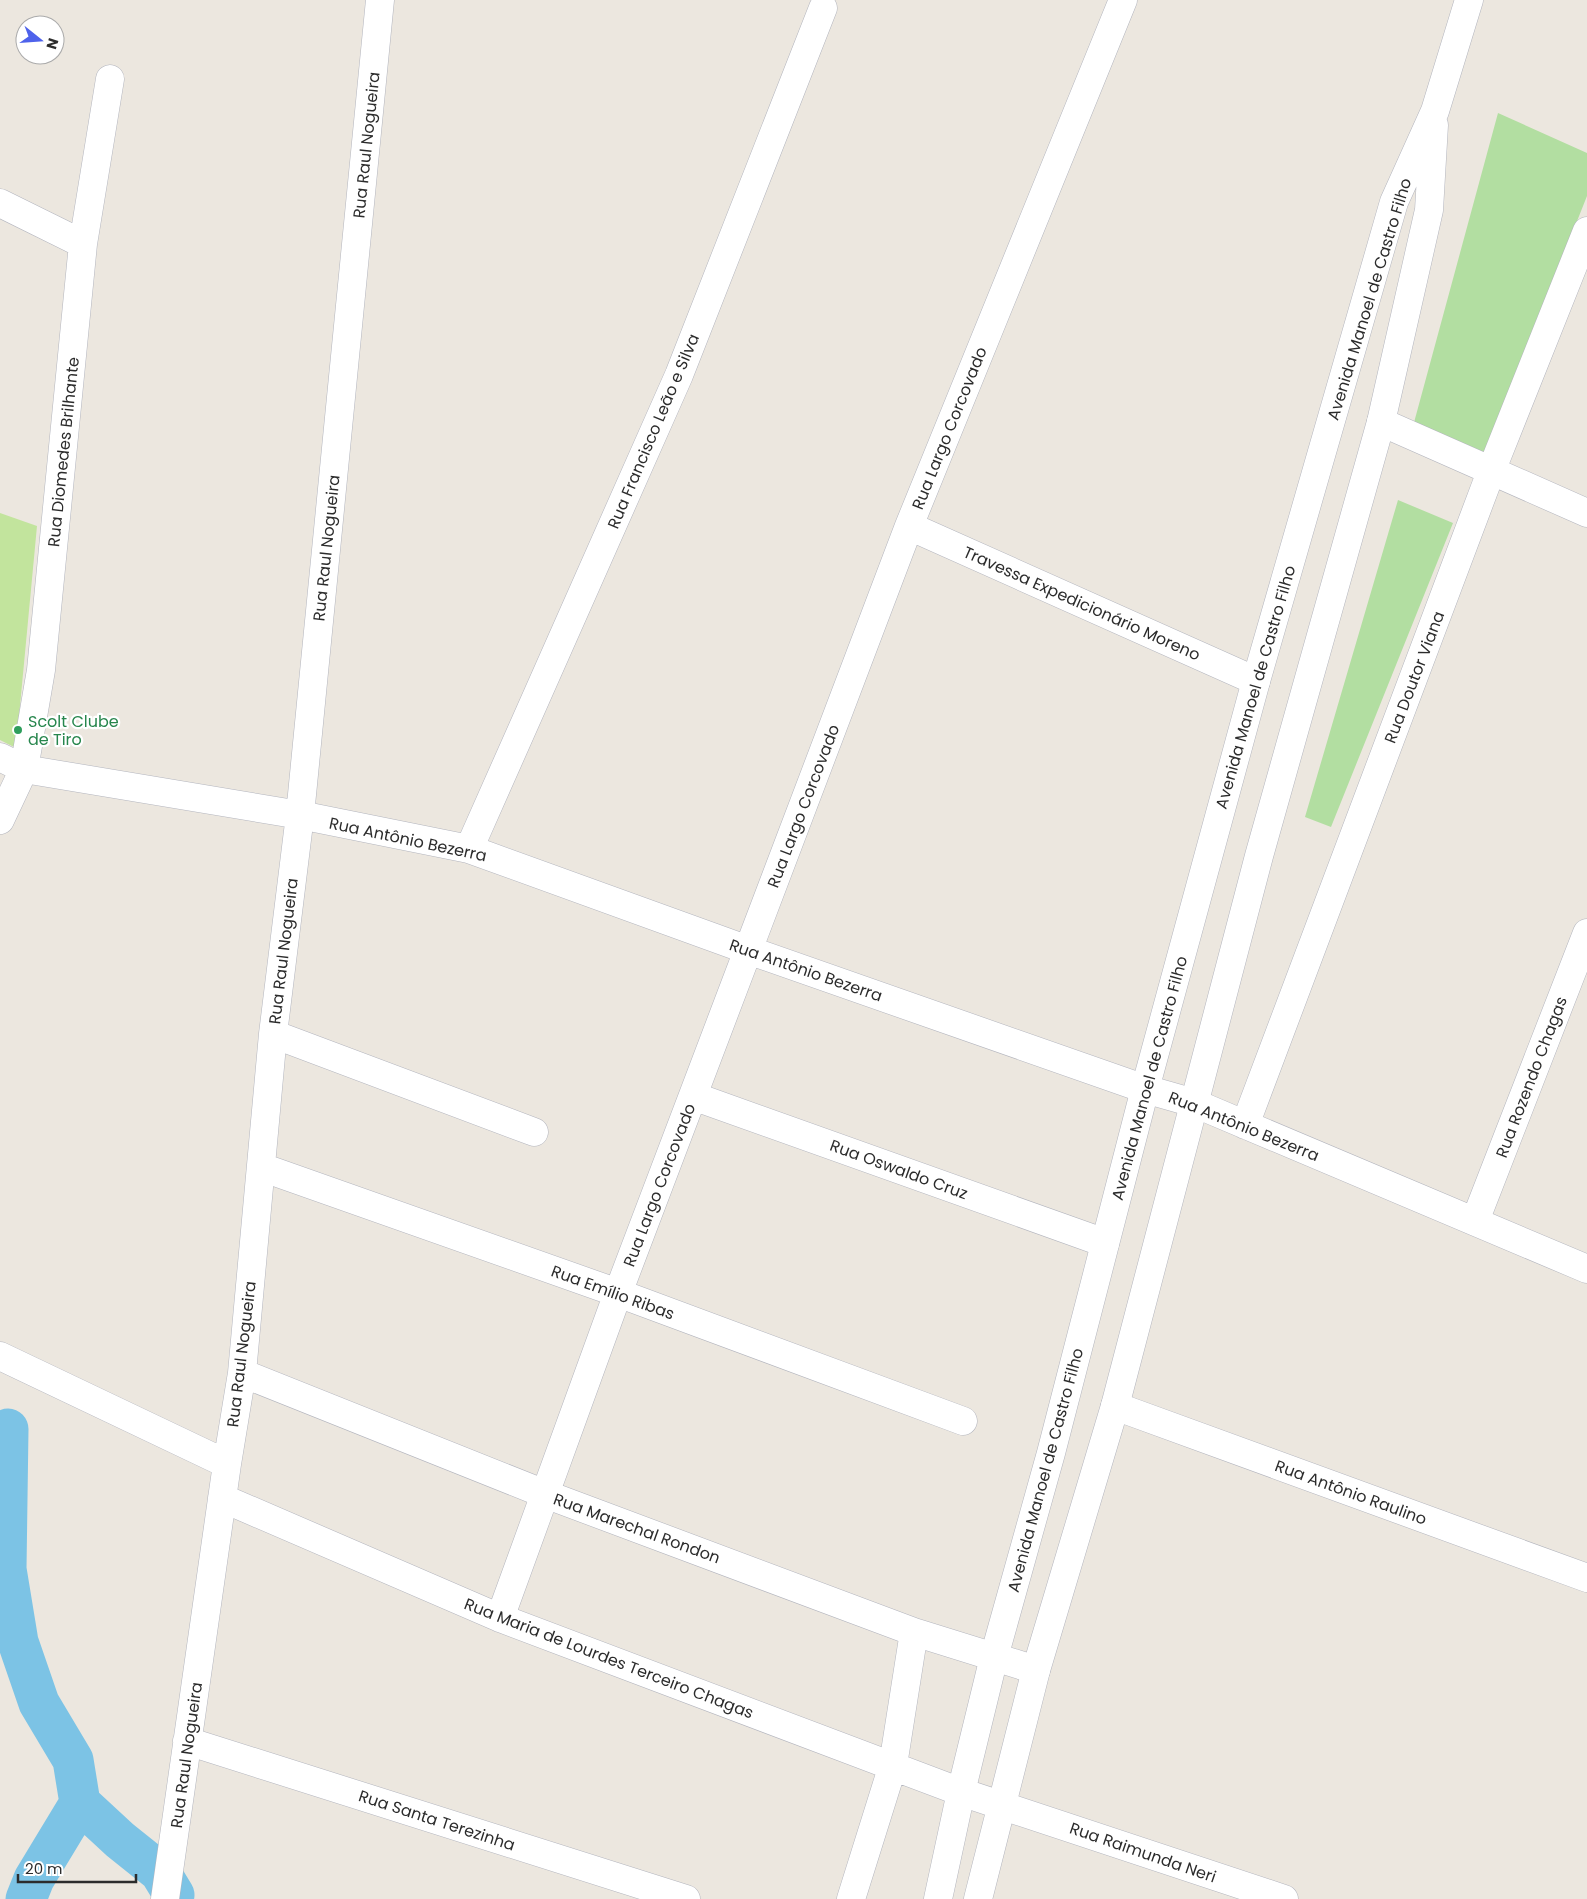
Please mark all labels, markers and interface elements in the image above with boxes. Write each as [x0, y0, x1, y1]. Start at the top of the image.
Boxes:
north arrow [15, 15, 65, 65]
text: N [41, 36, 64, 52]
street label: Rua Raul Nogueira [347, 71, 386, 219]
street label: Avenida Manoel de Castro Filho [1322, 175, 1417, 423]
street label: Rua Francisco Leão e Silva [602, 330, 705, 532]
street label: Rua Largo Corcovado [906, 343, 993, 513]
street label: Rua Diomedes Brilhante [42, 356, 85, 548]
street label: Rua Raul Nogueira [307, 474, 346, 622]
street label: Travessa Expedicionário Moreno [960, 541, 1204, 666]
street label: Avenida Manoel de Castro Filho [1210, 563, 1301, 812]
street label: Rua Doutor Viana [1379, 608, 1450, 747]
place label: Scolt Clube de Tiro [28, 710, 119, 751]
street label: Rua Largo Corcovado [762, 721, 845, 891]
marker: Scolt Clube de Tiro [12, 724, 24, 736]
street label: Rua Antônio Bezerra [327, 812, 489, 867]
street label: Rua Raul Nogueira [263, 877, 304, 1026]
street label: Rua Antônio Bezerra [726, 933, 885, 1007]
street label: Avenida Manoel de Castro Filho [1106, 953, 1193, 1203]
street label: Rua Rozendo Chagas [1490, 993, 1573, 1161]
street label: Rua Antônio Bezerra [1165, 1086, 1323, 1167]
street label: Rua Largo Corcovado [618, 1100, 701, 1270]
street label: Rua Oswaldo Cruz [827, 1134, 971, 1205]
street label: Rua Emílio Ribas [548, 1259, 678, 1325]
street label: Rua Raul Nogueira [221, 1280, 262, 1429]
street label: Avenida Manoel de Castro Filho [1002, 1345, 1089, 1595]
street label: Rua Antônio Raulino [1272, 1454, 1430, 1531]
street label: Rua Marechal Rondon [550, 1488, 723, 1569]
street label: Rua Maria de Lourdes Terceiro Chagas [461, 1592, 757, 1724]
street label: Rua Raul Nogueira [165, 1681, 208, 1830]
street label: Rua Santa Terezinha [356, 1784, 518, 1857]
street label: Rua Raimunda Neri [1067, 1817, 1219, 1888]
scale bar [18, 1852, 135, 1884]
text: 20 m [25, 1858, 63, 1879]

